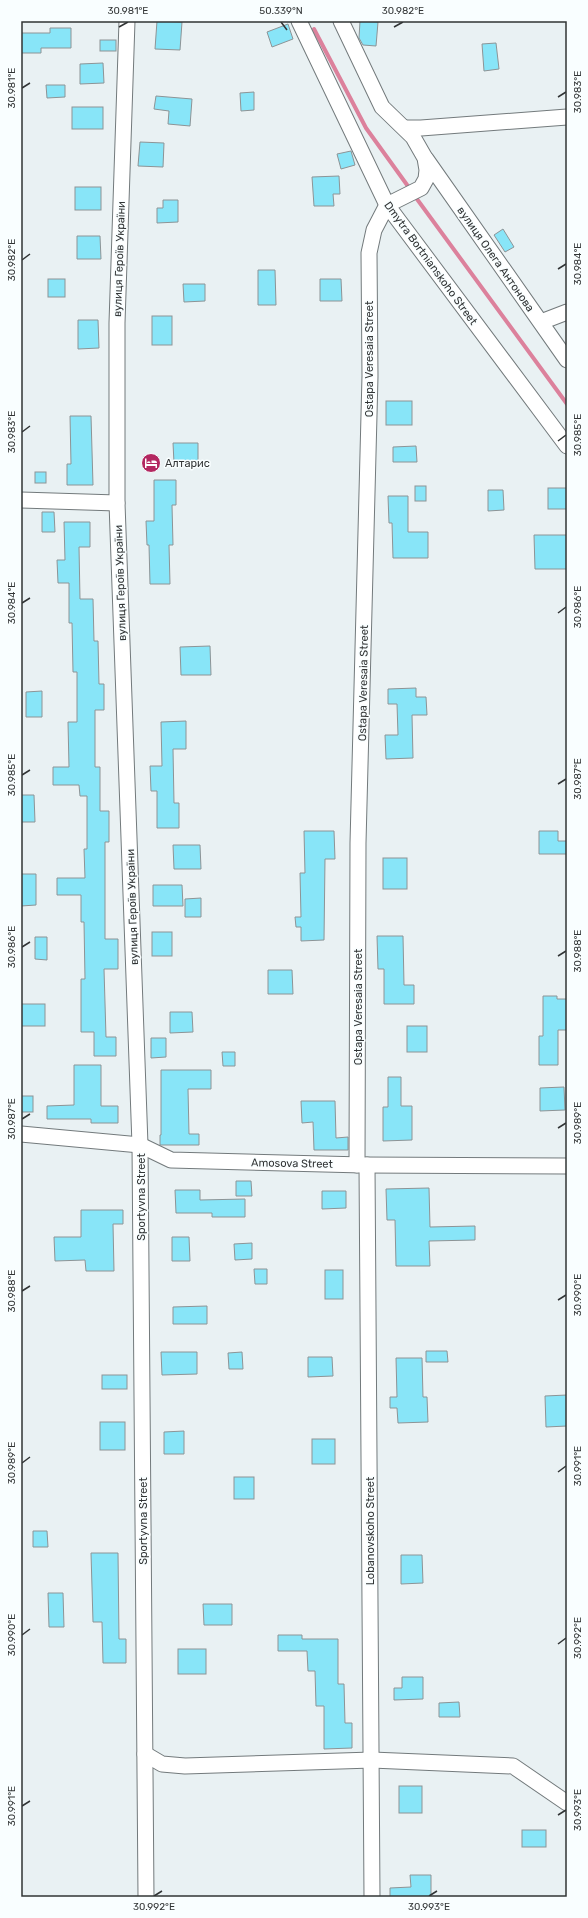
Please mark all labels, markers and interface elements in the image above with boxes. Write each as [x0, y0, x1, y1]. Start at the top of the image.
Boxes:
text: 30.981°E [108, 5, 148, 17]
text: 50.339°N [259, 5, 303, 17]
text: 30.982°E [382, 5, 424, 17]
text: 30.981°E [6, 68, 18, 108]
text: 30.983°E [572, 71, 584, 113]
street label: Dmytra Bortnianskoho Street [381, 199, 480, 328]
street label: вулиця Героїв України [111, 201, 128, 317]
street label: вулиця Олега Антонова [454, 204, 537, 314]
text: 30.982°E [6, 239, 18, 281]
text: 30.984°E [572, 243, 584, 285]
street label: Ostapa Veresaia Street [363, 300, 376, 417]
text: 30.983°E [6, 411, 18, 453]
text: 30.985°E [572, 414, 584, 456]
hotel icon: Алтарис [140, 452, 162, 474]
place label: Алтарис [165, 457, 210, 470]
street label: вулиця Героїв України [112, 525, 129, 641]
text: 30.984°E [6, 582, 18, 624]
text: 30.986°E [572, 586, 584, 628]
street label: Ostapa Veresaia Street [356, 624, 371, 741]
text: 30.985°E [6, 754, 18, 796]
text: 30.987°E [572, 758, 584, 800]
street label: вулиця Героїв України [124, 849, 141, 965]
text: 30.986°E [6, 926, 18, 968]
text: 30.988°E [572, 930, 584, 972]
street label: Ostapa Veresaia Street [352, 948, 365, 1065]
text: 30.987°E [6, 1098, 18, 1140]
text: 30.989°E [572, 1102, 584, 1144]
street label: Sportyvna Street [135, 1153, 148, 1241]
street label: Amosova Street [251, 1156, 334, 1171]
text: 30.988°E [6, 1270, 18, 1312]
text: 30.990°E [572, 1274, 584, 1316]
text: 30.989°E [6, 1442, 18, 1484]
text: 30.991°E [572, 1446, 584, 1486]
street label: Lobanovskoho Street [364, 1476, 377, 1585]
street label: Sportyvna Street [137, 1477, 150, 1565]
text: 30.990°E [6, 1614, 18, 1656]
text: 30.992°E [572, 1617, 584, 1659]
text: 30.991°E [6, 1786, 18, 1826]
text: 30.993°E [572, 1789, 584, 1831]
text: 30.992°E [133, 1901, 175, 1913]
text: 30.993°E [408, 1901, 450, 1913]

